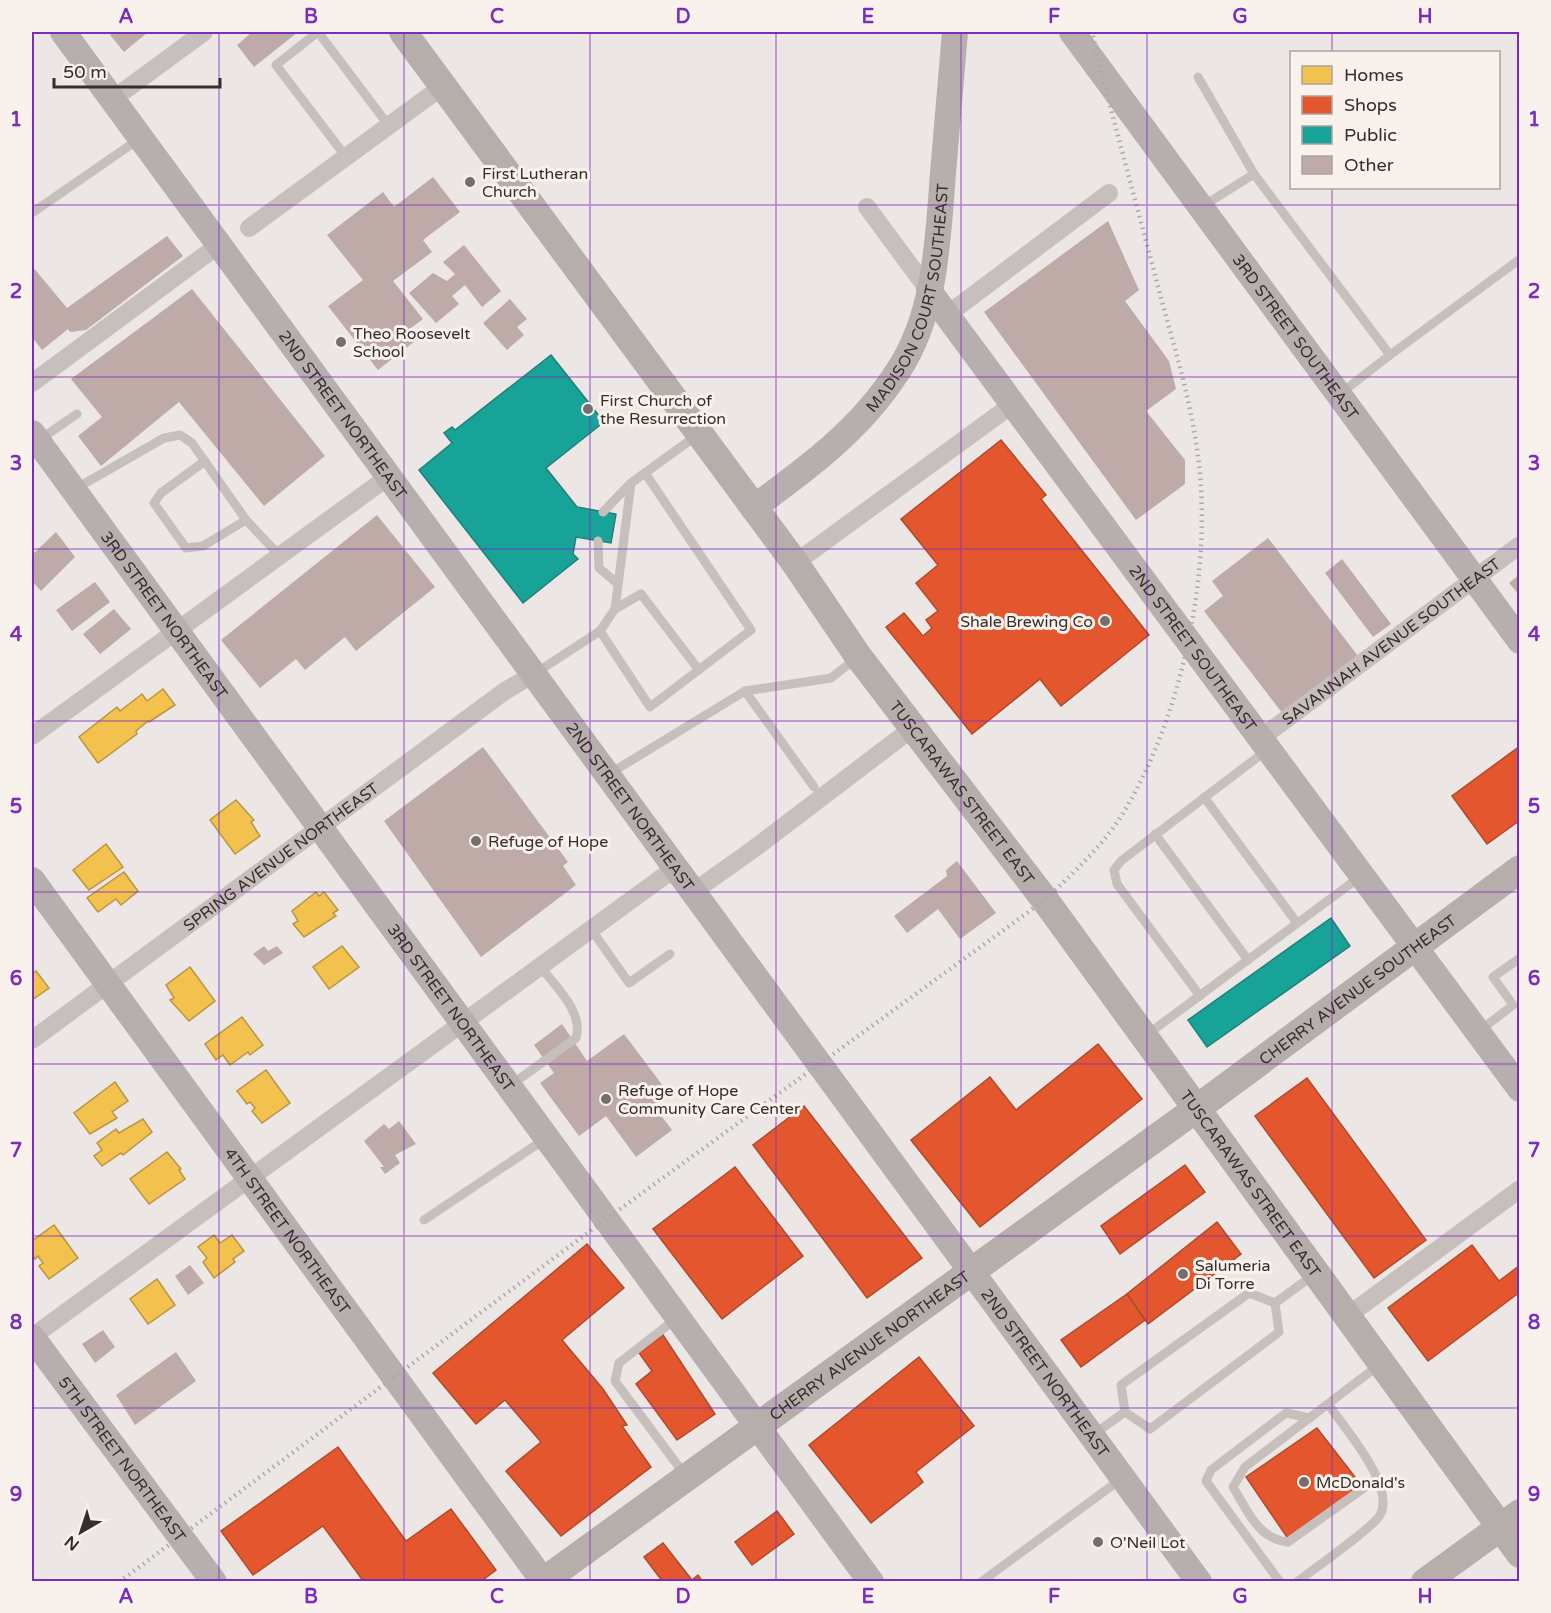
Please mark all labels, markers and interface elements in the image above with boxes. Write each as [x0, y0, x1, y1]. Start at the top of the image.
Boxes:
text: A [119, 5, 134, 29]
text: B [304, 5, 318, 29]
text: C [490, 5, 504, 29]
text: D [675, 5, 691, 29]
text: E [862, 5, 875, 29]
text: F [1048, 5, 1060, 29]
text: G [1232, 5, 1248, 29]
text: H [1417, 5, 1433, 29]
scale bar [54, 51, 220, 89]
legend [1290, 51, 1500, 189]
text: 50 m [63, 61, 107, 83]
text: Homes [1344, 64, 1404, 86]
text: Shops [1344, 94, 1397, 116]
text: 1 [10, 108, 22, 132]
text: 1 [1528, 108, 1540, 132]
text: Public [1344, 124, 1397, 146]
text: Other [1344, 154, 1394, 176]
place label: First Lutheran Church [482, 164, 588, 202]
marker: First Lutheran Church [463, 175, 477, 189]
street label: MADISON COURT SOUTHEAST [862, 183, 953, 417]
street label: 3RD STREET SOUTHEAST [1228, 250, 1363, 424]
text: 2 [10, 280, 22, 304]
text: 2 [1528, 280, 1540, 304]
place label: Theo Roosevelt School [353, 324, 470, 362]
street label: 2ND STREET NORTHEAST [274, 327, 411, 503]
marker: Theo Roosevelt School [334, 335, 348, 349]
place label: First Church of the Resurrection [600, 391, 726, 429]
marker: First Church of the Resurrection [581, 402, 595, 416]
text: 3 [10, 452, 22, 476]
text: 3 [1528, 452, 1540, 476]
street label: 3RD STREET NORTHEAST [96, 528, 232, 703]
street label: SAVANNAH AVENUE SOUTHEAST [1278, 554, 1505, 730]
street label: 2ND STREET SOUTHEAST [1124, 561, 1261, 736]
place label: Shale Brewing Co [960, 612, 1093, 632]
marker: Shale Brewing Co [1098, 614, 1112, 628]
text: 4 [10, 623, 23, 647]
text: 4 [1528, 623, 1541, 647]
street label: TUSCARAWAS STREET EAST [885, 697, 1039, 889]
street label: 2ND STREET NORTHEAST [561, 719, 698, 895]
street label: SPRING AVENUE NORTHEAST [180, 779, 383, 936]
text: 5 [10, 795, 22, 819]
text: 5 [1528, 795, 1540, 819]
place label: Refuge of Hope [488, 832, 608, 852]
marker: Refuge of Hope [469, 834, 483, 848]
street label: CHERRY AVENUE SOUTHEAST [1255, 910, 1461, 1070]
street label: 3RD STREET NORTHEAST [383, 920, 518, 1096]
text: 6 [10, 967, 22, 991]
text: 6 [1528, 967, 1540, 991]
place label: Refuge of Hope Community Care Center [618, 1081, 801, 1119]
street label: TUSCARAWAS STREET EAST [1175, 1087, 1325, 1282]
marker: Refuge of Hope Community Care Center [599, 1092, 613, 1106]
text: 7 [10, 1139, 22, 1163]
text: 7 [1528, 1139, 1540, 1163]
street label: 4TH STREET NORTHEAST [220, 1144, 354, 1319]
place label: Salumeria Di Torre [1195, 1256, 1270, 1294]
street label: CHERRY AVENUE NORTHEAST [766, 1267, 974, 1425]
marker: Salumeria Di Torre [1176, 1267, 1190, 1281]
street label: 2ND STREET NORTHEAST [976, 1285, 1113, 1462]
text: 8 [10, 1311, 22, 1335]
text: 8 [1528, 1311, 1540, 1335]
street label: 5TH STREET NORTHEAST [55, 1373, 191, 1545]
place label: McDonald's [1316, 1473, 1405, 1493]
marker: McDonald's [1297, 1475, 1311, 1489]
text: 9 [10, 1483, 22, 1507]
text: 9 [1528, 1483, 1540, 1507]
north arrow [51, 1502, 111, 1562]
place label: O'Neil Lot [1110, 1533, 1185, 1553]
marker: O'Neil Lot [1091, 1535, 1105, 1549]
text: A [119, 1585, 134, 1609]
text: B [304, 1585, 318, 1609]
text: C [490, 1585, 504, 1609]
text: D [675, 1585, 691, 1609]
text: E [862, 1585, 875, 1609]
text: F [1048, 1585, 1060, 1609]
text: G [1232, 1585, 1248, 1609]
text: H [1417, 1585, 1433, 1609]

